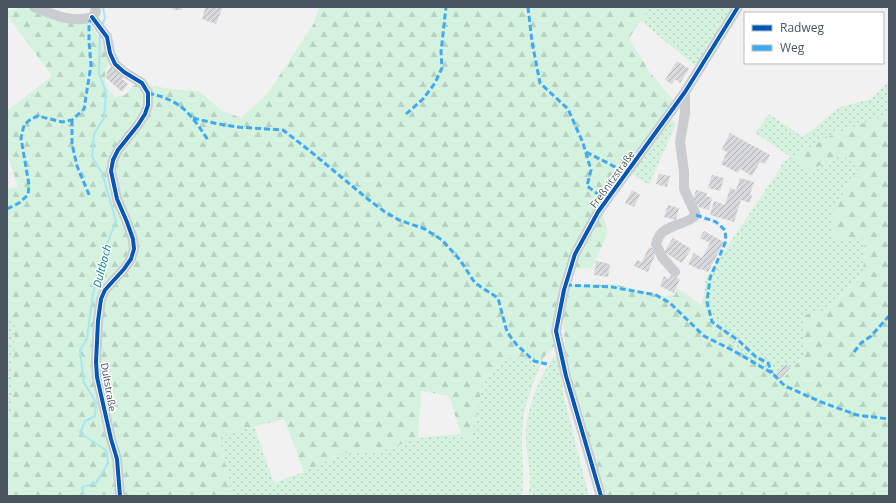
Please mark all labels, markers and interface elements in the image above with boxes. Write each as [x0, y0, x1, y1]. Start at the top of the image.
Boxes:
legend [744, 12, 884, 64]
text: Radweg [780, 19, 824, 36]
text: Weg [780, 39, 805, 56]
street label: Freßnitzstraße [586, 147, 638, 211]
water label: Dultbach [89, 243, 114, 289]
street label: Dultstraße [98, 362, 120, 413]

